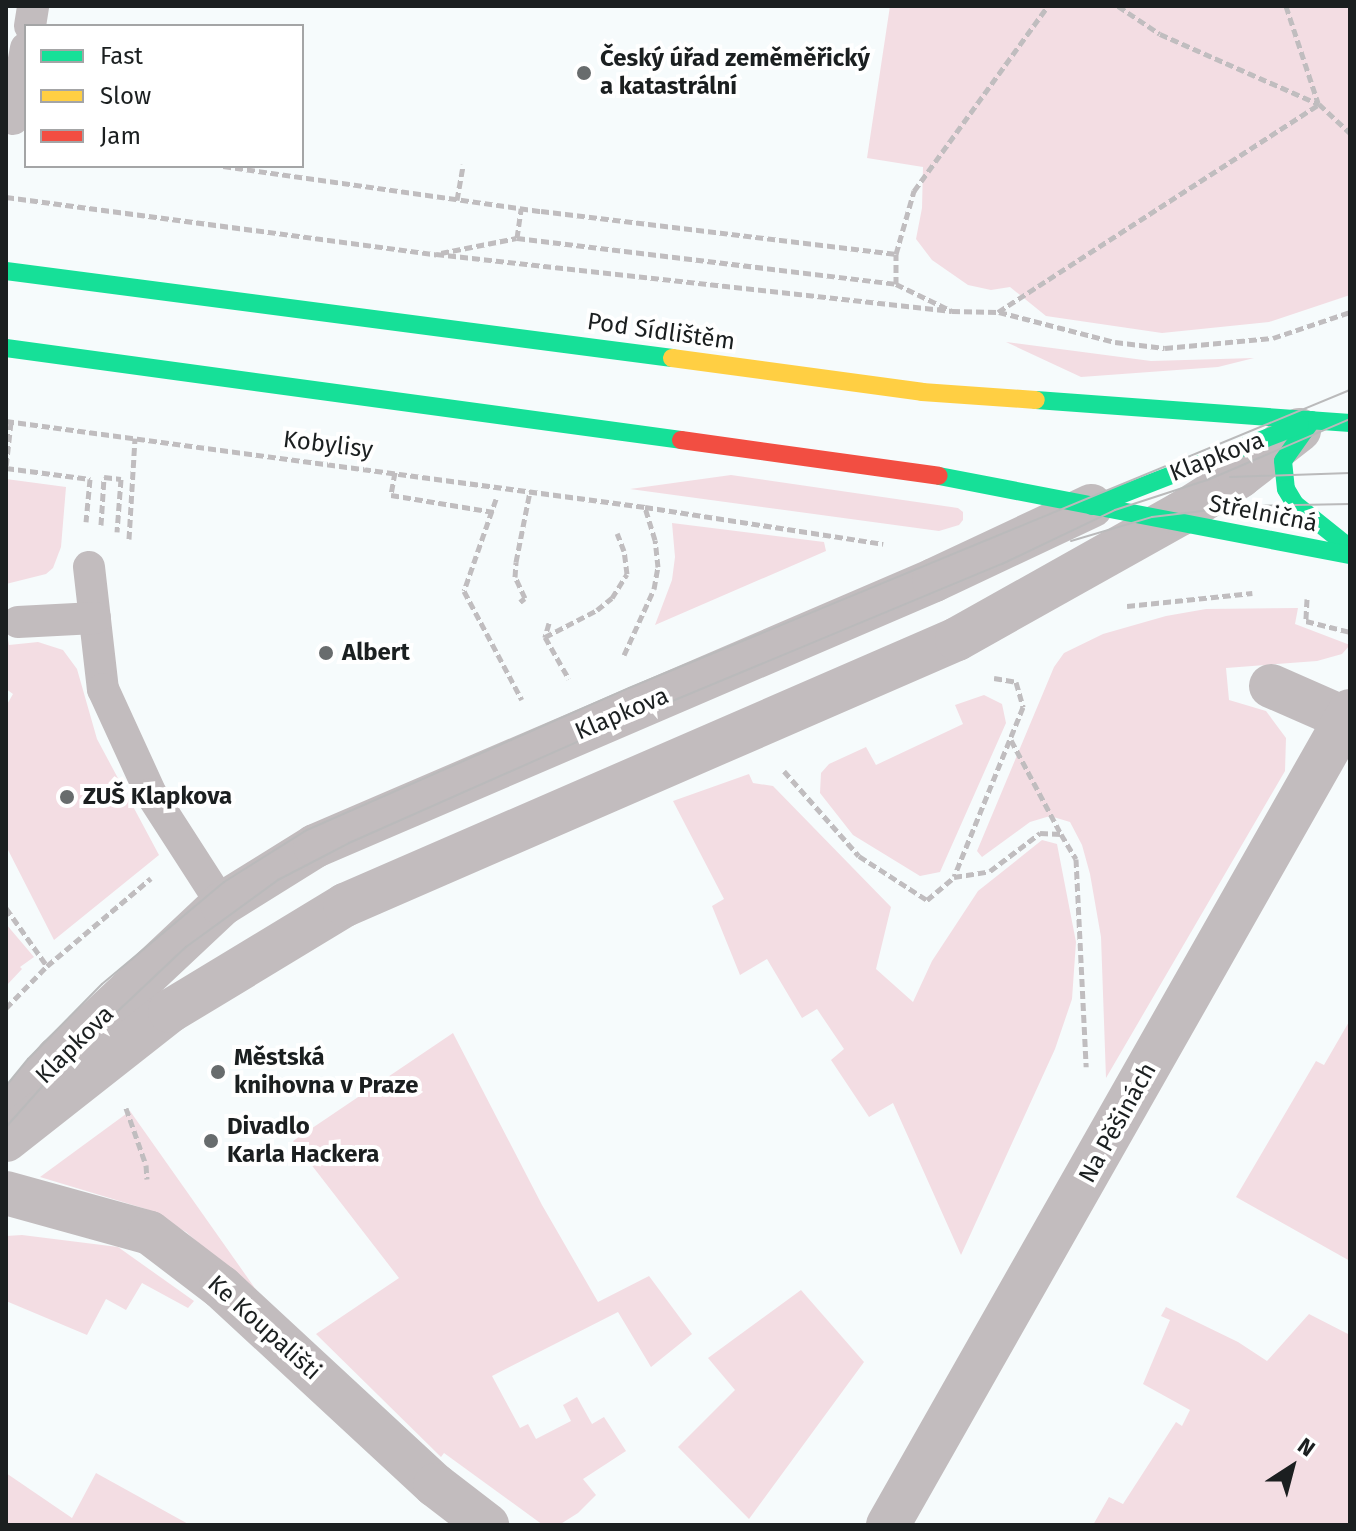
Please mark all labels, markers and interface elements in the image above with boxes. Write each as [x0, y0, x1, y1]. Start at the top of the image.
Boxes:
legend [24, 24, 304, 168]
text: Fast [100, 42, 143, 70]
place label: Český úřad zeměměřický a katastrální [600, 45, 870, 101]
marker: Český úřad zeměměřický a katastrální [575, 64, 593, 82]
text: Slow [100, 82, 151, 110]
text: Jam [100, 122, 141, 150]
street label: Pod Sídlištěm [585, 307, 737, 357]
street label: Kobylisy [281, 425, 375, 465]
street label: Klapkova [1166, 426, 1268, 488]
street label: Střelničná [1206, 489, 1320, 539]
place label: Albert [342, 639, 410, 667]
marker: Albert [317, 644, 335, 662]
street label: Klapkova [571, 681, 673, 747]
place label: ZUŠ Klapkova [83, 783, 232, 811]
marker: ZUŠ Klapkova [58, 788, 76, 806]
street label: Klapkova [30, 1000, 120, 1090]
place label: Městská knihovna v Praze [234, 1044, 418, 1100]
street label: Na Pěšinách [1073, 1058, 1163, 1188]
marker: Městská knihovna v Praze [209, 1063, 227, 1081]
place label: Divadlo Karla Hackera [227, 1113, 379, 1169]
marker: Divadlo Karla Hackera [202, 1132, 220, 1150]
street label: Ke Koupališti [201, 1270, 327, 1386]
north arrow [1252, 1427, 1332, 1507]
text: N [1293, 1432, 1320, 1462]

